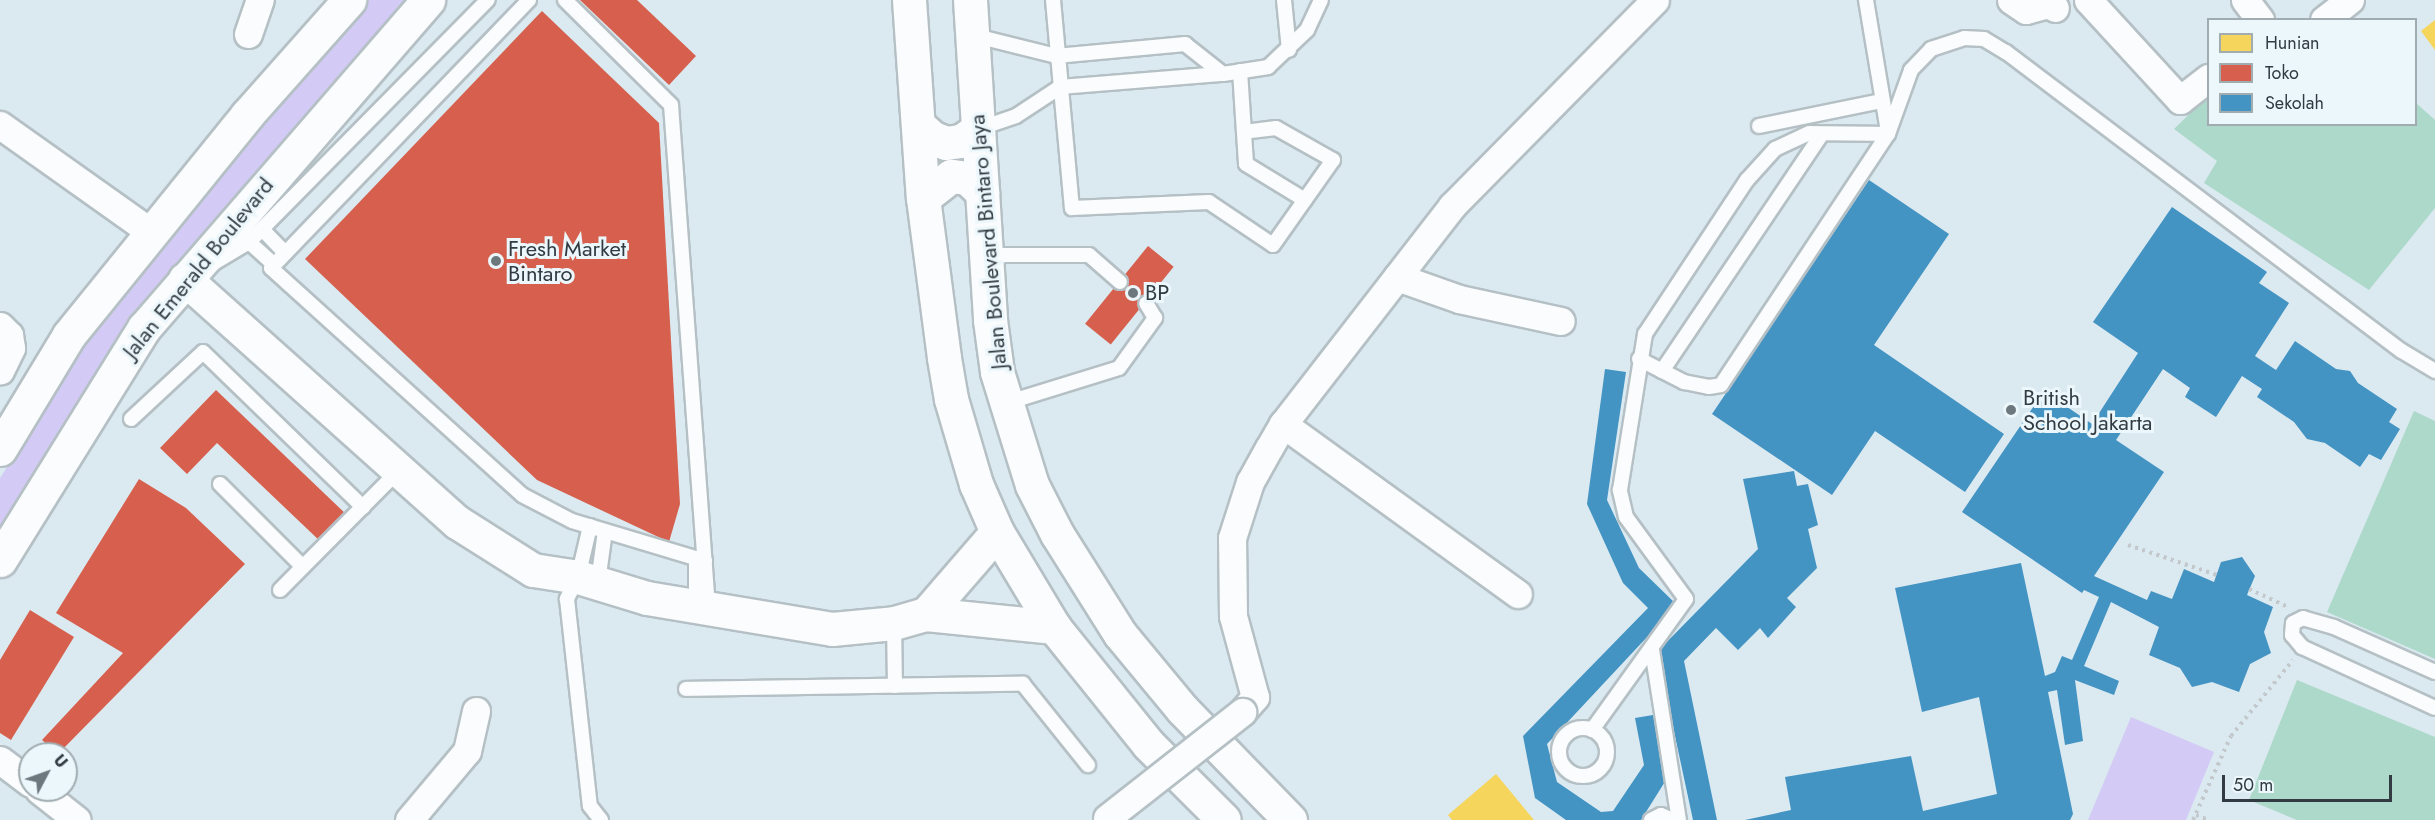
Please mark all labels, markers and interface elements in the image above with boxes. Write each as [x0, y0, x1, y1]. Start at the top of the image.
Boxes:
legend [2207, 18, 2417, 126]
text: Hunian [2265, 30, 2320, 56]
text: Toko [2265, 60, 2299, 86]
text: Sekolah [2265, 90, 2324, 116]
street label: Jalan Boulevard Bintaro Jaya [964, 113, 1012, 371]
street label: Jalan Emerald Boulevard [117, 172, 279, 364]
place label: Fresh Market Bintaro [508, 235, 626, 286]
marker: Fresh Market Bintaro [489, 254, 503, 268]
place label: BP [1145, 280, 1169, 306]
marker: BP [1126, 286, 1140, 300]
place label: British School Jakarta [2023, 384, 2152, 436]
marker: British School Jakarta [2004, 403, 2018, 417]
north arrow [18, 742, 78, 802]
text: U [48, 749, 73, 773]
scale bar [2225, 763, 2394, 801]
text: 50 m [2233, 772, 2273, 798]

